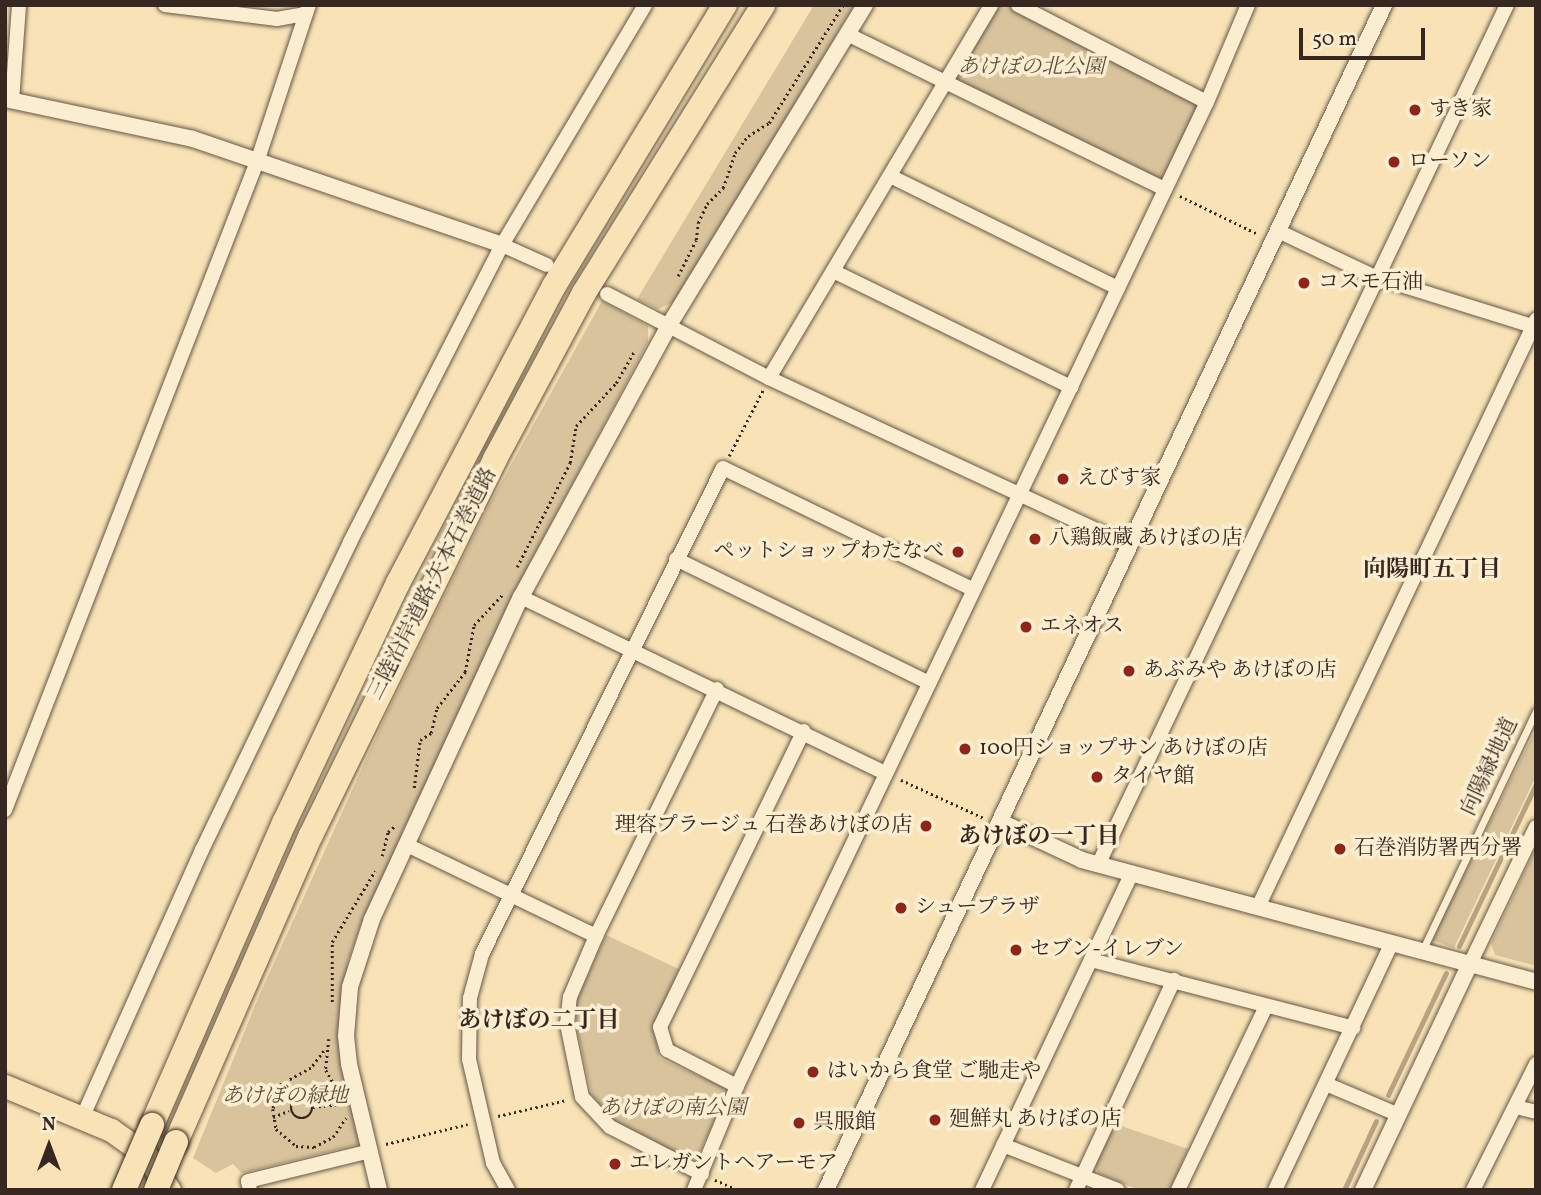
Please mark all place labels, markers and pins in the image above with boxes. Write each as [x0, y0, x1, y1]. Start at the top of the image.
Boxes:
place label: すき家 [1429, 97, 1492, 123]
marker: すき家 [1407, 102, 1423, 118]
place label: ローソン [1408, 149, 1492, 175]
marker: ローソン [1386, 154, 1402, 170]
place label: コスモ石油 [1318, 270, 1423, 296]
marker: コスモ石油 [1296, 275, 1312, 291]
place label: えびす家 [1077, 466, 1161, 492]
marker: えびす家 [1055, 471, 1071, 487]
place label: 八鶏飯蔵 あけぼの店 [1049, 526, 1242, 552]
marker: 八鶏飯蔵 あけぼの店 [1027, 531, 1043, 547]
place label: ペットショップわたなべ [713, 539, 944, 565]
marker: ペットショップわたなべ [950, 544, 966, 560]
place label: エネオス [1040, 614, 1124, 640]
marker: エネオス [1018, 619, 1034, 635]
place label: あぶみや あけぼの店 [1143, 658, 1336, 684]
marker: あぶみや あけぼの店 [1121, 663, 1137, 679]
place label: 100円ショップサン あけぼの店 [979, 736, 1269, 762]
marker: 100円ショップサン あけぼの店 [957, 741, 973, 757]
place label: タイヤ館 [1111, 764, 1195, 790]
marker: タイヤ館 [1089, 769, 1105, 785]
place label: 理容プラージュ 石巻あけぼの店 [614, 813, 912, 839]
marker: 理容プラージュ 石巻あけぼの店 [918, 818, 934, 834]
place label: 石巻消防署西分署 [1354, 836, 1522, 862]
marker: 石巻消防署西分署 [1332, 841, 1348, 857]
place label: シュープラザ [915, 895, 1041, 921]
marker: シュープラザ [893, 900, 909, 916]
place label: セブン-イレブン [1030, 937, 1186, 963]
marker: セブン-イレブン [1008, 942, 1024, 958]
place label: はいから食堂 ご馳走や [827, 1059, 1041, 1085]
marker: はいから食堂 ご馳走や [805, 1064, 821, 1080]
place label: 廻鮮丸 あけぼの店 [949, 1107, 1121, 1133]
place label: 呉服館 [813, 1110, 876, 1136]
marker: 廻鮮丸 あけぼの店 [927, 1112, 943, 1128]
marker: 呉服館 [791, 1115, 807, 1131]
place label: エレガントヘアーモア [629, 1151, 838, 1177]
marker: エレガントヘアーモア [607, 1156, 623, 1172]

